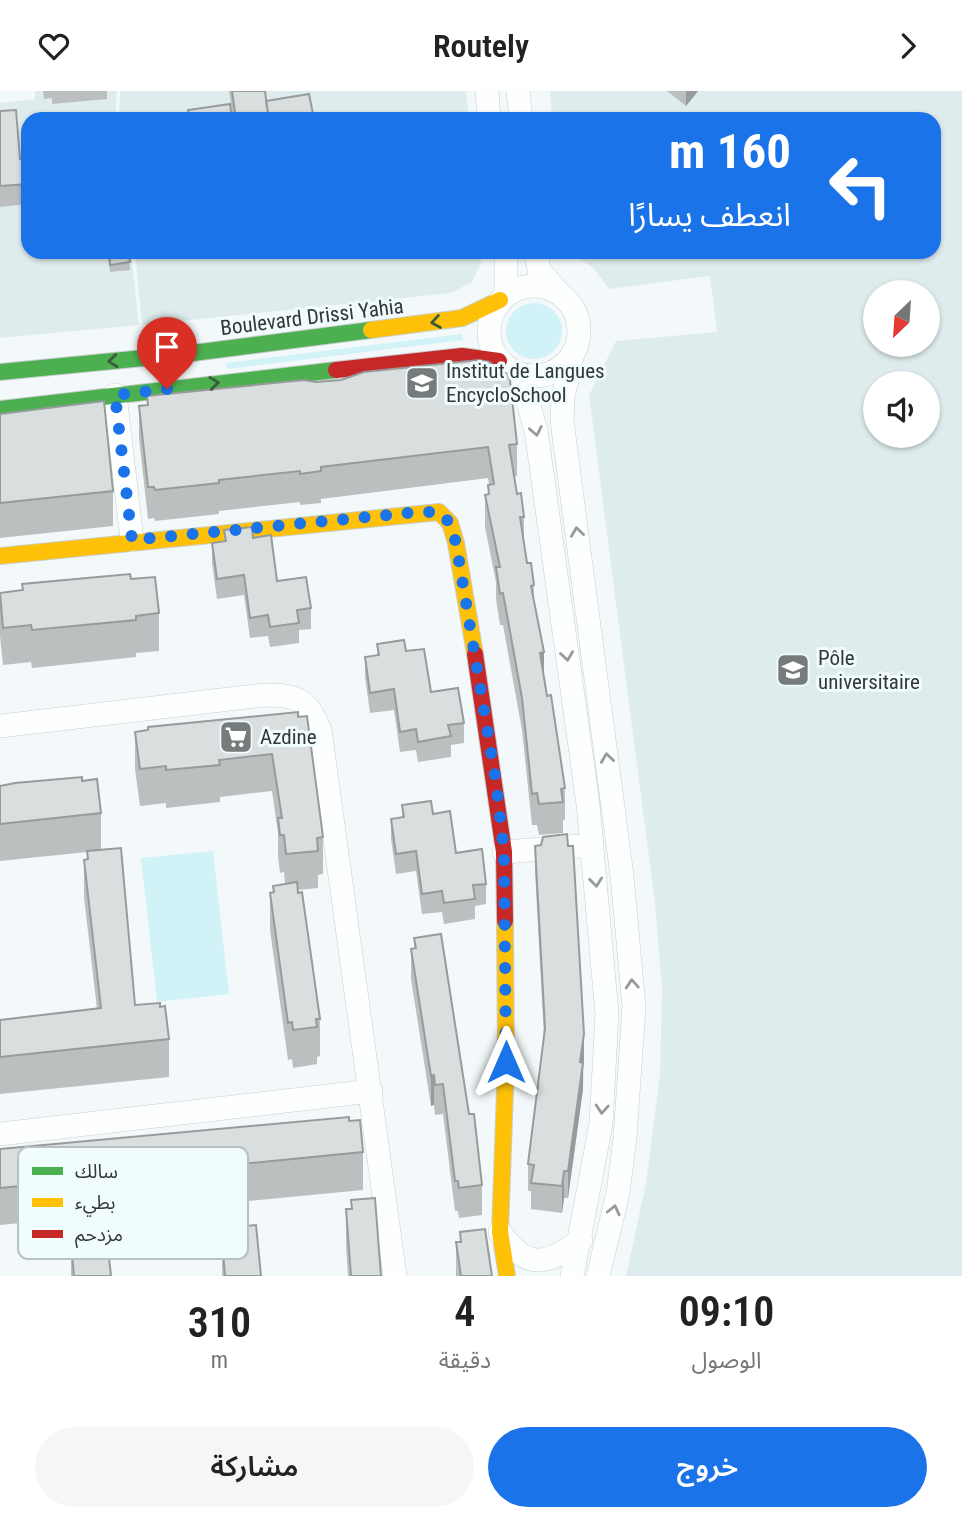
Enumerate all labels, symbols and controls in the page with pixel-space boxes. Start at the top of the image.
icon: heart [35,27,73,65]
text: Routely [433,27,529,65]
icon: forward [889,27,927,65]
text: 160 m [669,123,791,180]
icon: left [815,140,906,231]
text: انعطف يسارًا [628,196,791,234]
north arrow [863,280,940,357]
map controls [863,280,940,448]
street label: Boulevard Drissi Yahia [219,294,405,340]
one-way arrow [430,314,442,329]
pin [137,317,197,389]
icon: arrive [148,328,186,366]
one-way arrow [107,353,118,368]
place label: Institut de Langues EncycloSchool [446,359,605,407]
school or university icon: Institut de Langues EncycloSchool [403,364,441,402]
button: sound [863,371,940,448]
one-way arrow [208,375,219,390]
one-way arrow [528,425,543,437]
one-way arrow [569,526,584,538]
place label: Pôle universitaire [818,646,920,694]
one-way arrow [560,651,575,662]
school or university icon: Pôle universitaire [774,651,812,689]
supermarket icon: Azdine [217,718,255,756]
place label: Azdine [260,725,317,749]
one-way arrow [599,752,614,763]
one-way arrow [588,877,603,888]
one-way arrow [625,978,640,989]
position arrow [469,1025,543,1099]
one-way arrow [595,1104,610,1115]
legend [18,1147,248,1259]
text: سالك [75,1160,118,1183]
text: بطيء [75,1191,115,1217]
one-way arrow [606,1204,620,1216]
text: مزدحم [75,1223,123,1249]
text: 4 [454,1287,475,1336]
text: 09:10 [679,1287,774,1336]
text: 310 [188,1298,251,1347]
text: m [211,1347,228,1374]
text: دقيقة [439,1347,491,1374]
text: الوصول [692,1347,762,1374]
button: مشاركة [35,1427,474,1507]
button: خروج [488,1427,927,1507]

